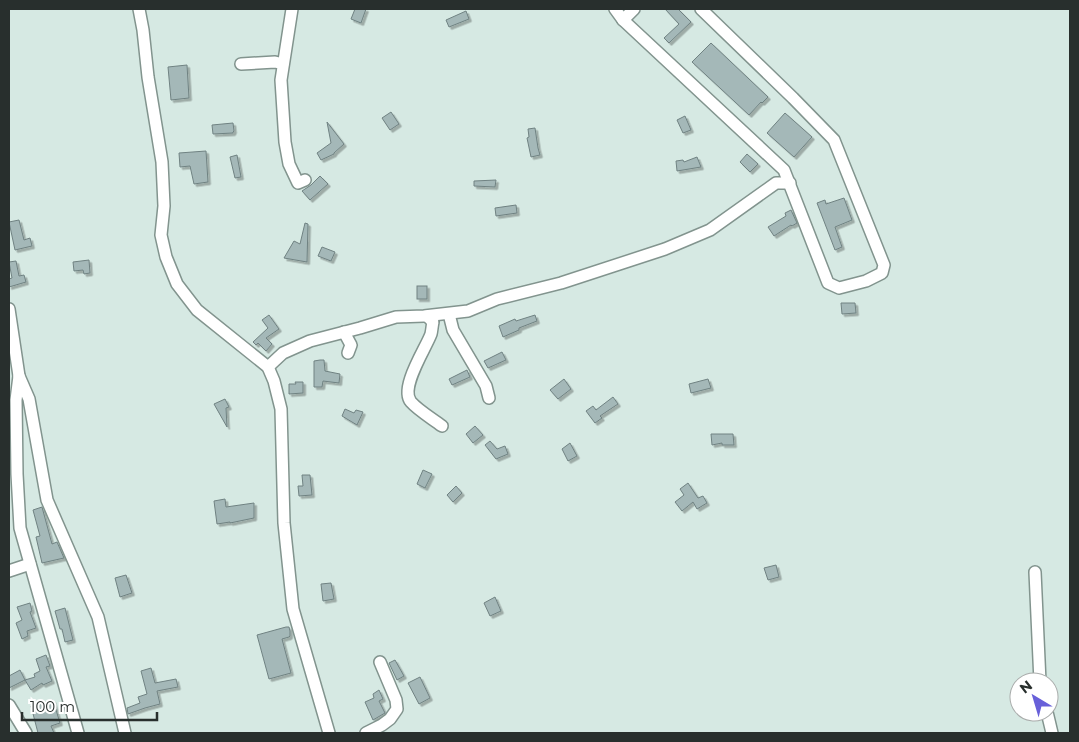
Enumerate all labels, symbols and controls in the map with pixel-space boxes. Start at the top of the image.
north arrow [1009,672,1059,722]
text: N [1016,676,1036,697]
scale bar [22,690,158,722]
text: 100 m [30,697,75,716]

